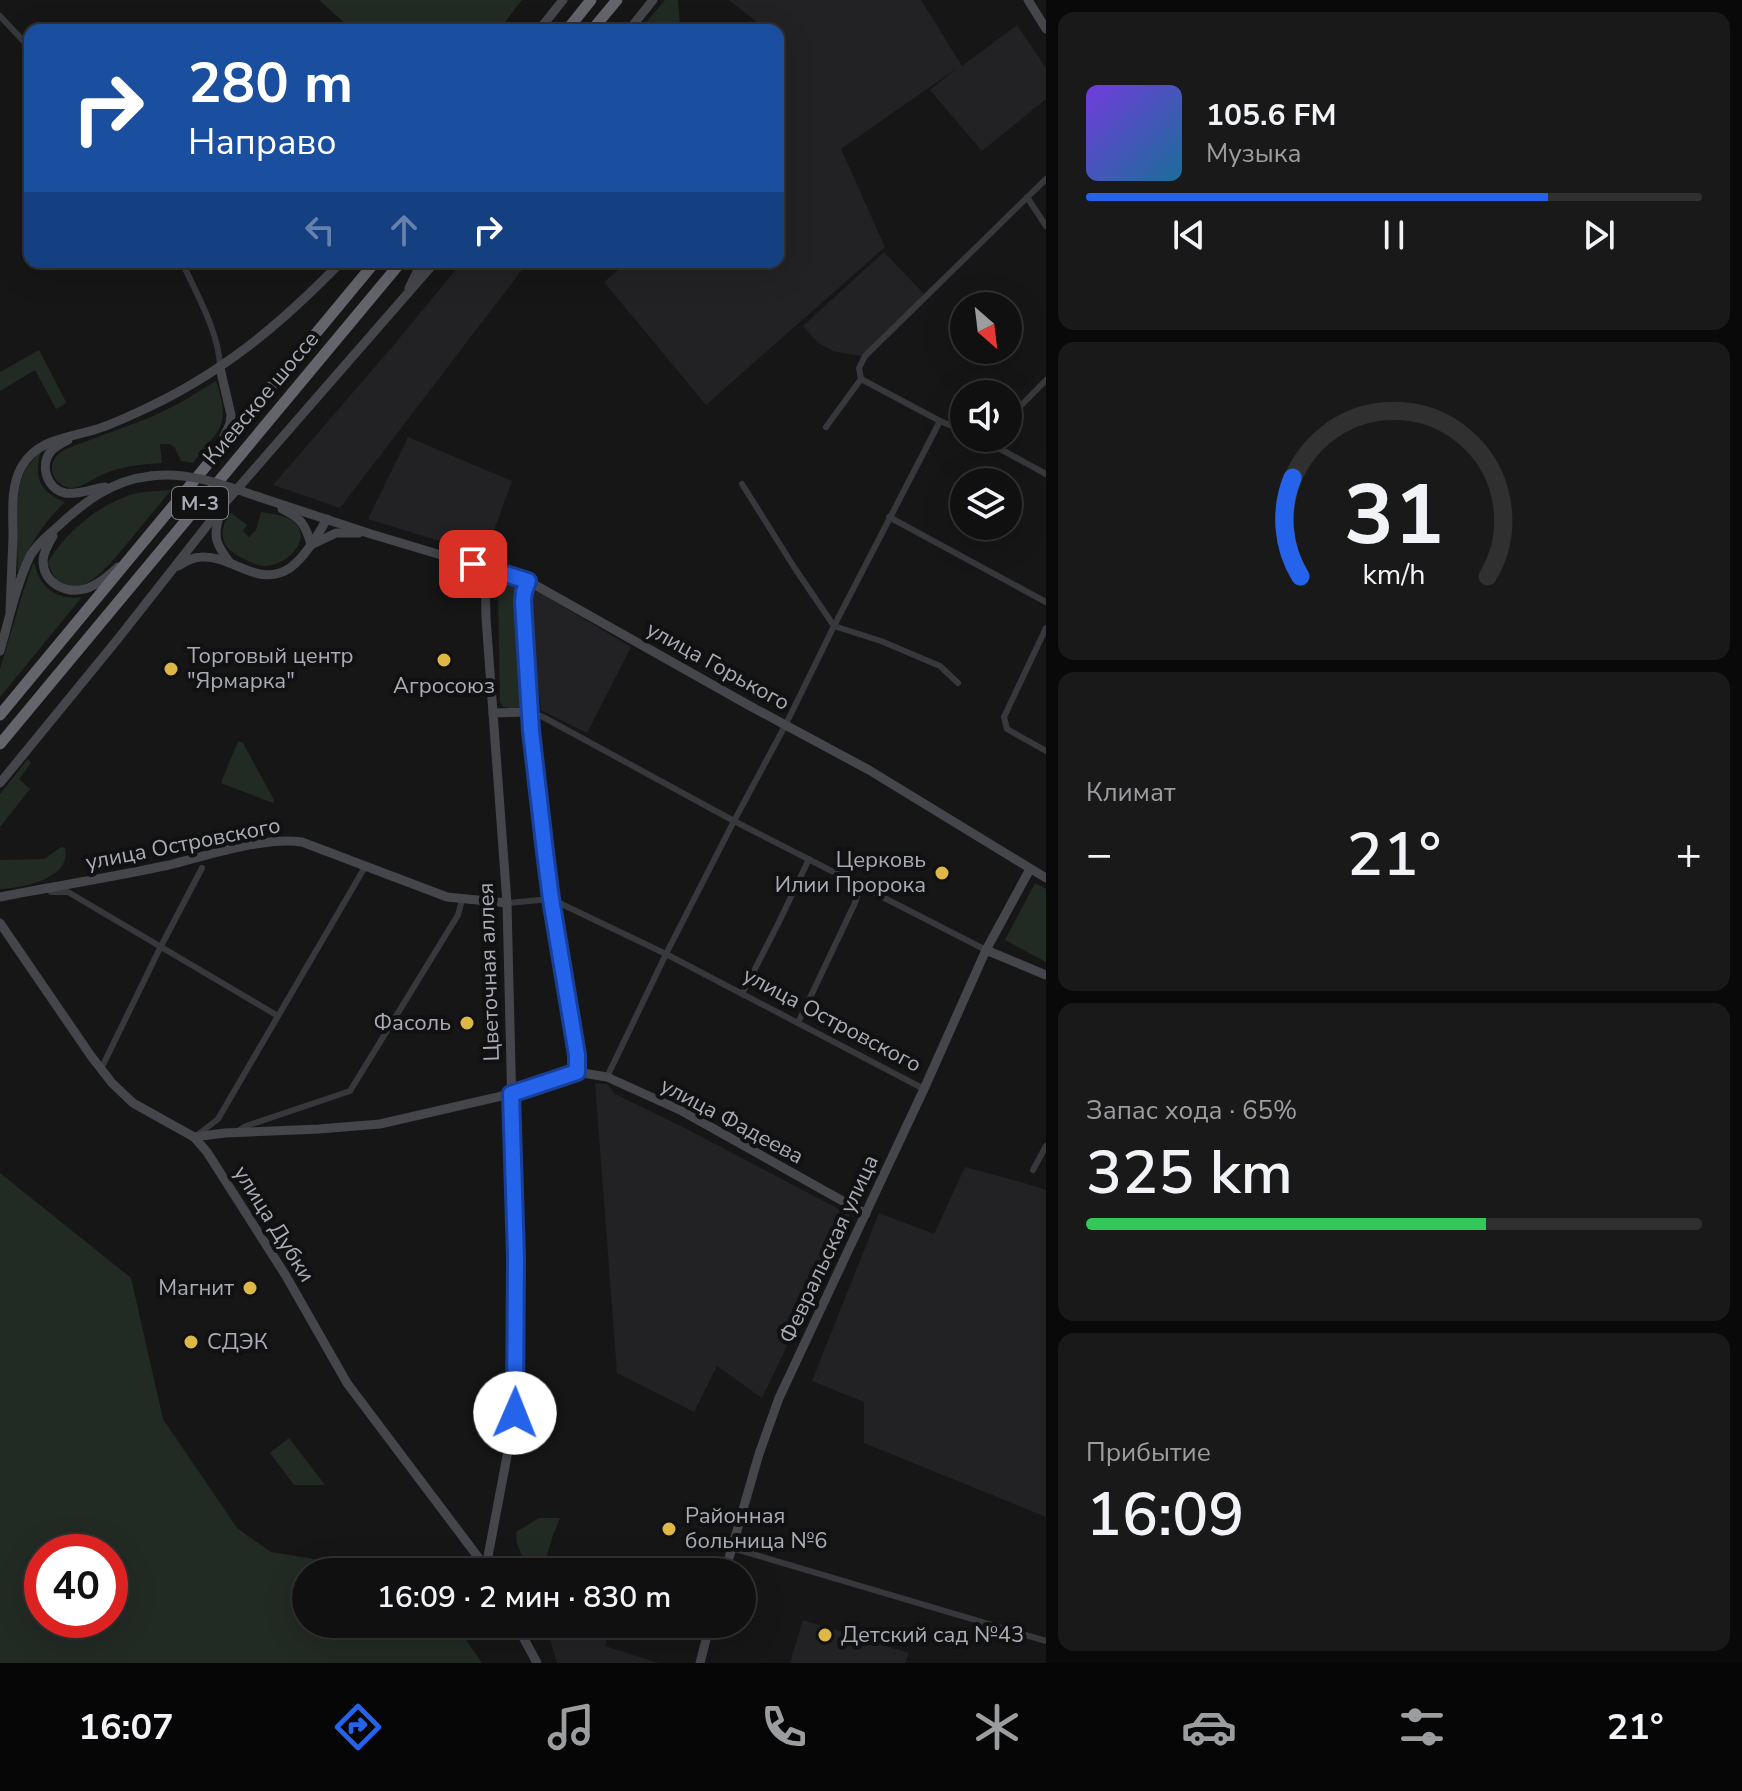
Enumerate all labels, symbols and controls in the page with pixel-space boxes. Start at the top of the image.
text: 280 m [188,45,353,122]
icon: right [56,56,160,160]
text: 105.6 FM [1206,95,1336,136]
text: Направо [188,118,337,167]
text: Музыка [1206,136,1301,171]
icon: left [298,208,342,252]
icon: ahead [382,208,426,252]
icon: right [466,208,510,252]
icon: previous [1167,213,1211,257]
icon: pause [1372,213,1416,257]
icon: next [1577,213,1621,257]
north arrow [950,292,1022,364]
map controls [950,292,1022,540]
street label: Киевское шоссе [196,325,326,471]
button: sound [950,380,1022,452]
text: 31 [1344,459,1444,572]
button: layers [950,468,1022,540]
road number: М-3 [172,487,228,519]
pin [439,530,507,598]
icon: arrive [451,542,495,586]
text: km/h [1363,555,1425,594]
street label: улица Горького [641,614,795,718]
place label: Торговый центр "Ярмарка" [187,641,354,696]
marker: Агросоюз [435,651,453,669]
marker: Торговый центр "Ярмарка" [162,660,180,678]
place label: Агросоюз [393,671,495,701]
text: Климат [1086,775,1175,810]
street label: улица Островского [83,810,283,878]
text: 21° [1347,814,1441,896]
text: − [1086,825,1112,885]
text: + [1676,825,1702,885]
place label: Церковь Илии Пророка [775,845,926,900]
marker: Церковь Илии Пророка [933,864,951,882]
street label: Цветочная аллея [471,882,507,1062]
street label: улица Островского [738,960,926,1080]
place label: Фасоль [373,1008,451,1038]
marker: Фасоль [458,1014,476,1032]
street label: улица Фадеева [655,1071,809,1171]
text: Запас хода · 65% [1086,1093,1297,1128]
text: 325 km [1086,1132,1293,1214]
street label: Февральская улица [772,1150,886,1348]
street label: улица Дубки [226,1160,322,1288]
place label: Магнит [158,1273,234,1303]
marker: Магнит [241,1279,259,1297]
place label: СДЭК [207,1327,268,1357]
marker: СДЭК [182,1333,200,1351]
position arrow [473,1371,557,1455]
text: Прибытие [1086,1435,1211,1470]
text: 16:09 [1086,1474,1244,1556]
place label: Районная больница №6 [685,1501,828,1556]
marker: Районная больница №6 [660,1520,678,1538]
speed limit sign: 40 [24,1534,128,1638]
text: 16:09 · 2 мин · 830 m [377,1577,671,1618]
place label: Детский сад №43 [841,1620,1024,1650]
marker: Детский сад №43 [816,1626,834,1644]
icon: directions [330,1699,386,1755]
icon: music [543,1699,599,1755]
icon: phone [756,1699,812,1755]
icon: climate [969,1699,1025,1755]
icon: car [1181,1699,1237,1755]
icon: filters [1394,1699,1450,1755]
text: 16:07 [78,1703,174,1752]
text: 21° [1607,1703,1664,1752]

